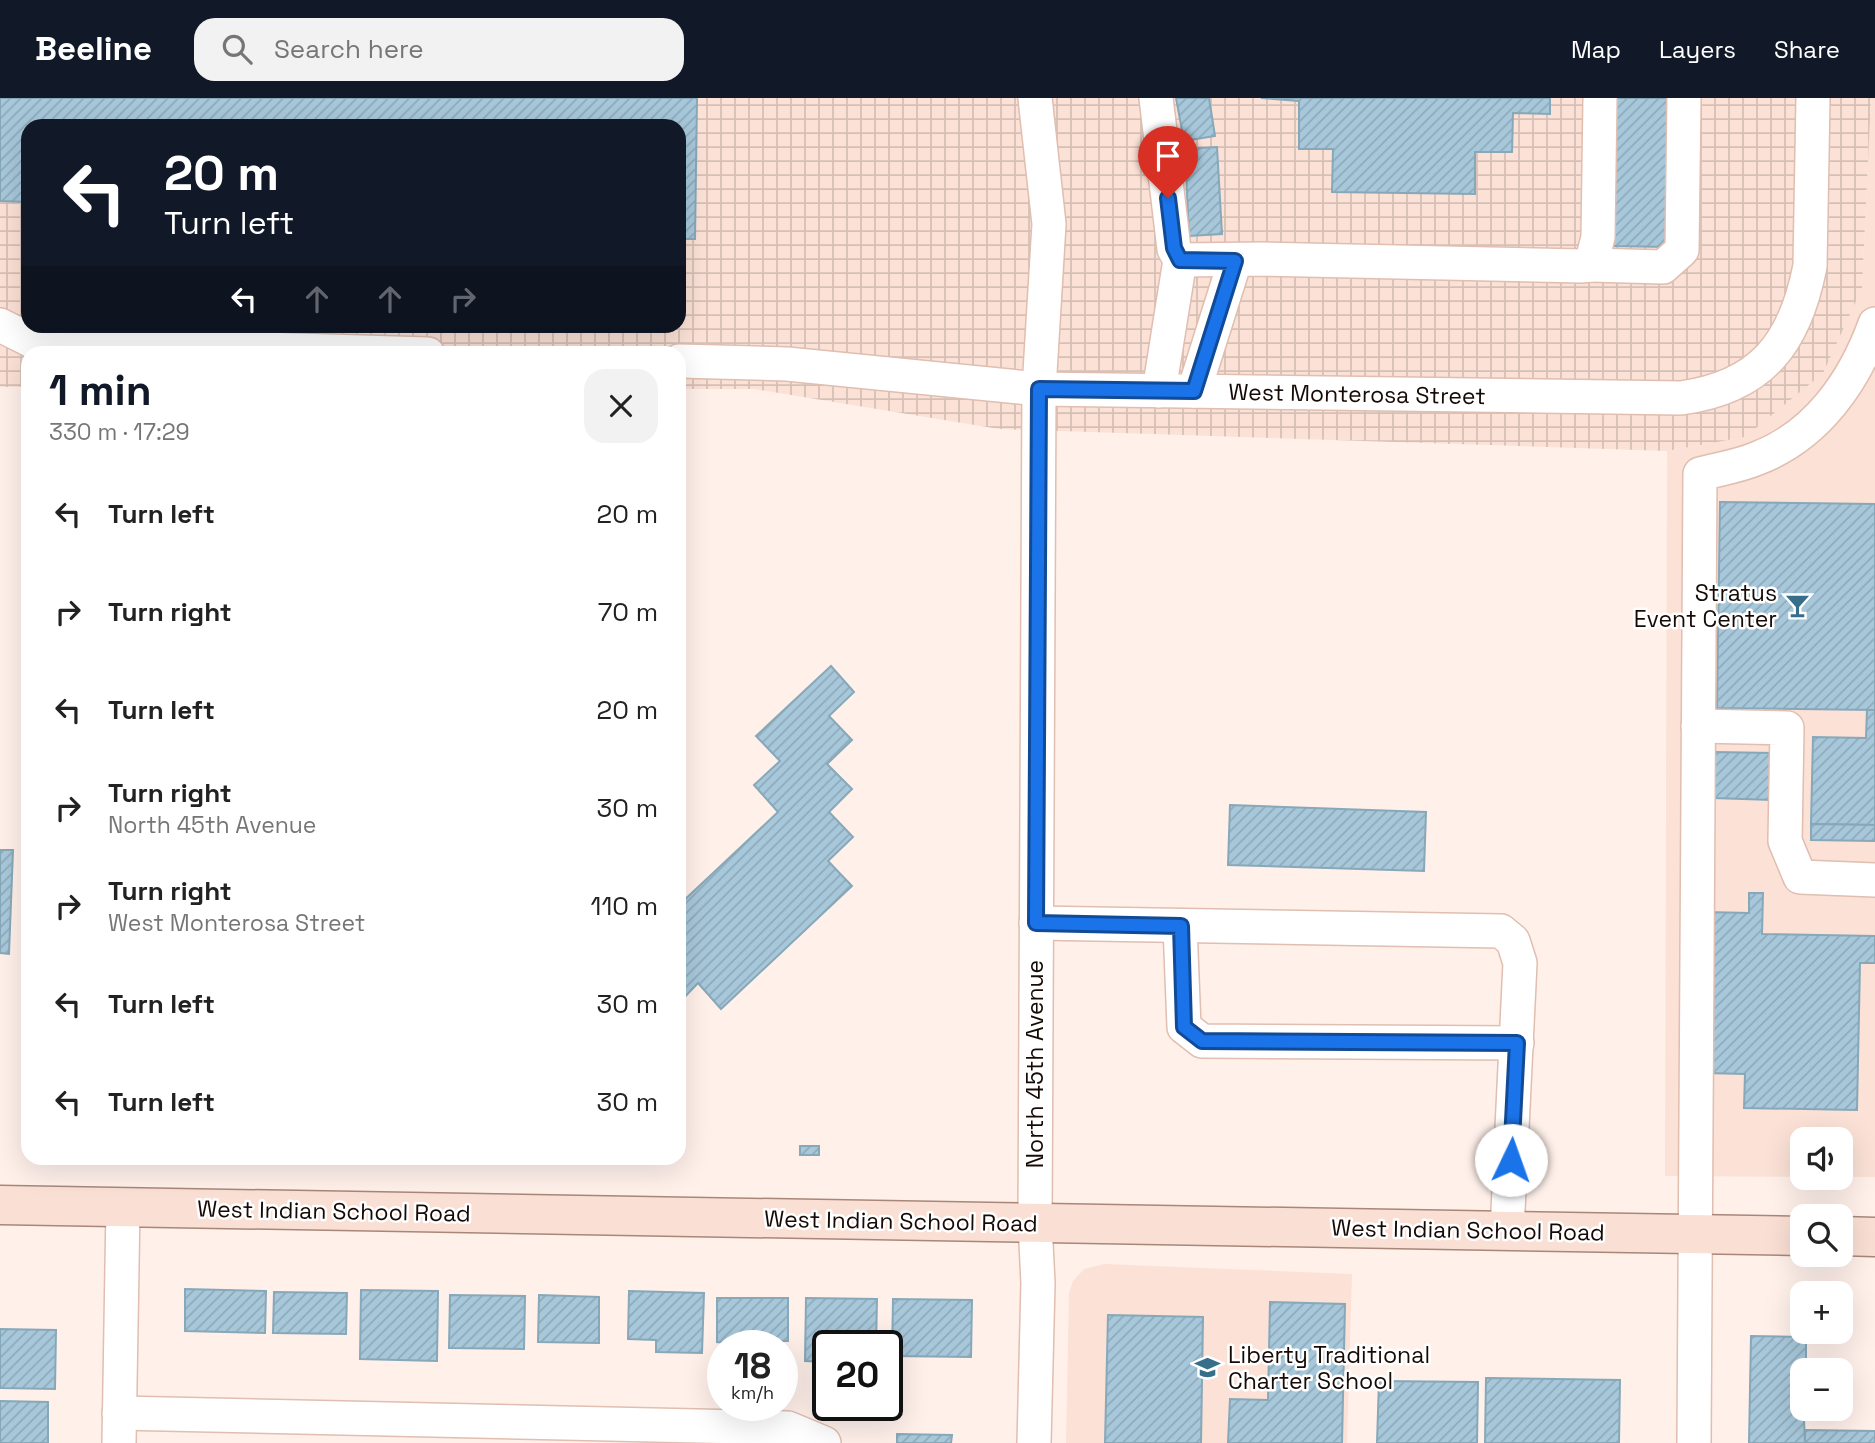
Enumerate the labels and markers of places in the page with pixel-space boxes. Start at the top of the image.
pin [1138,126,1198,198]
place label: Stratus Event Center [1634,578,1777,634]
bar icon: Stratus Event Center [1783,592,1811,620]
place label: Liberty Traditional Charter School [1228,1340,1430,1396]
school or university icon: Liberty Traditional Charter School [1194,1354,1222,1382]

